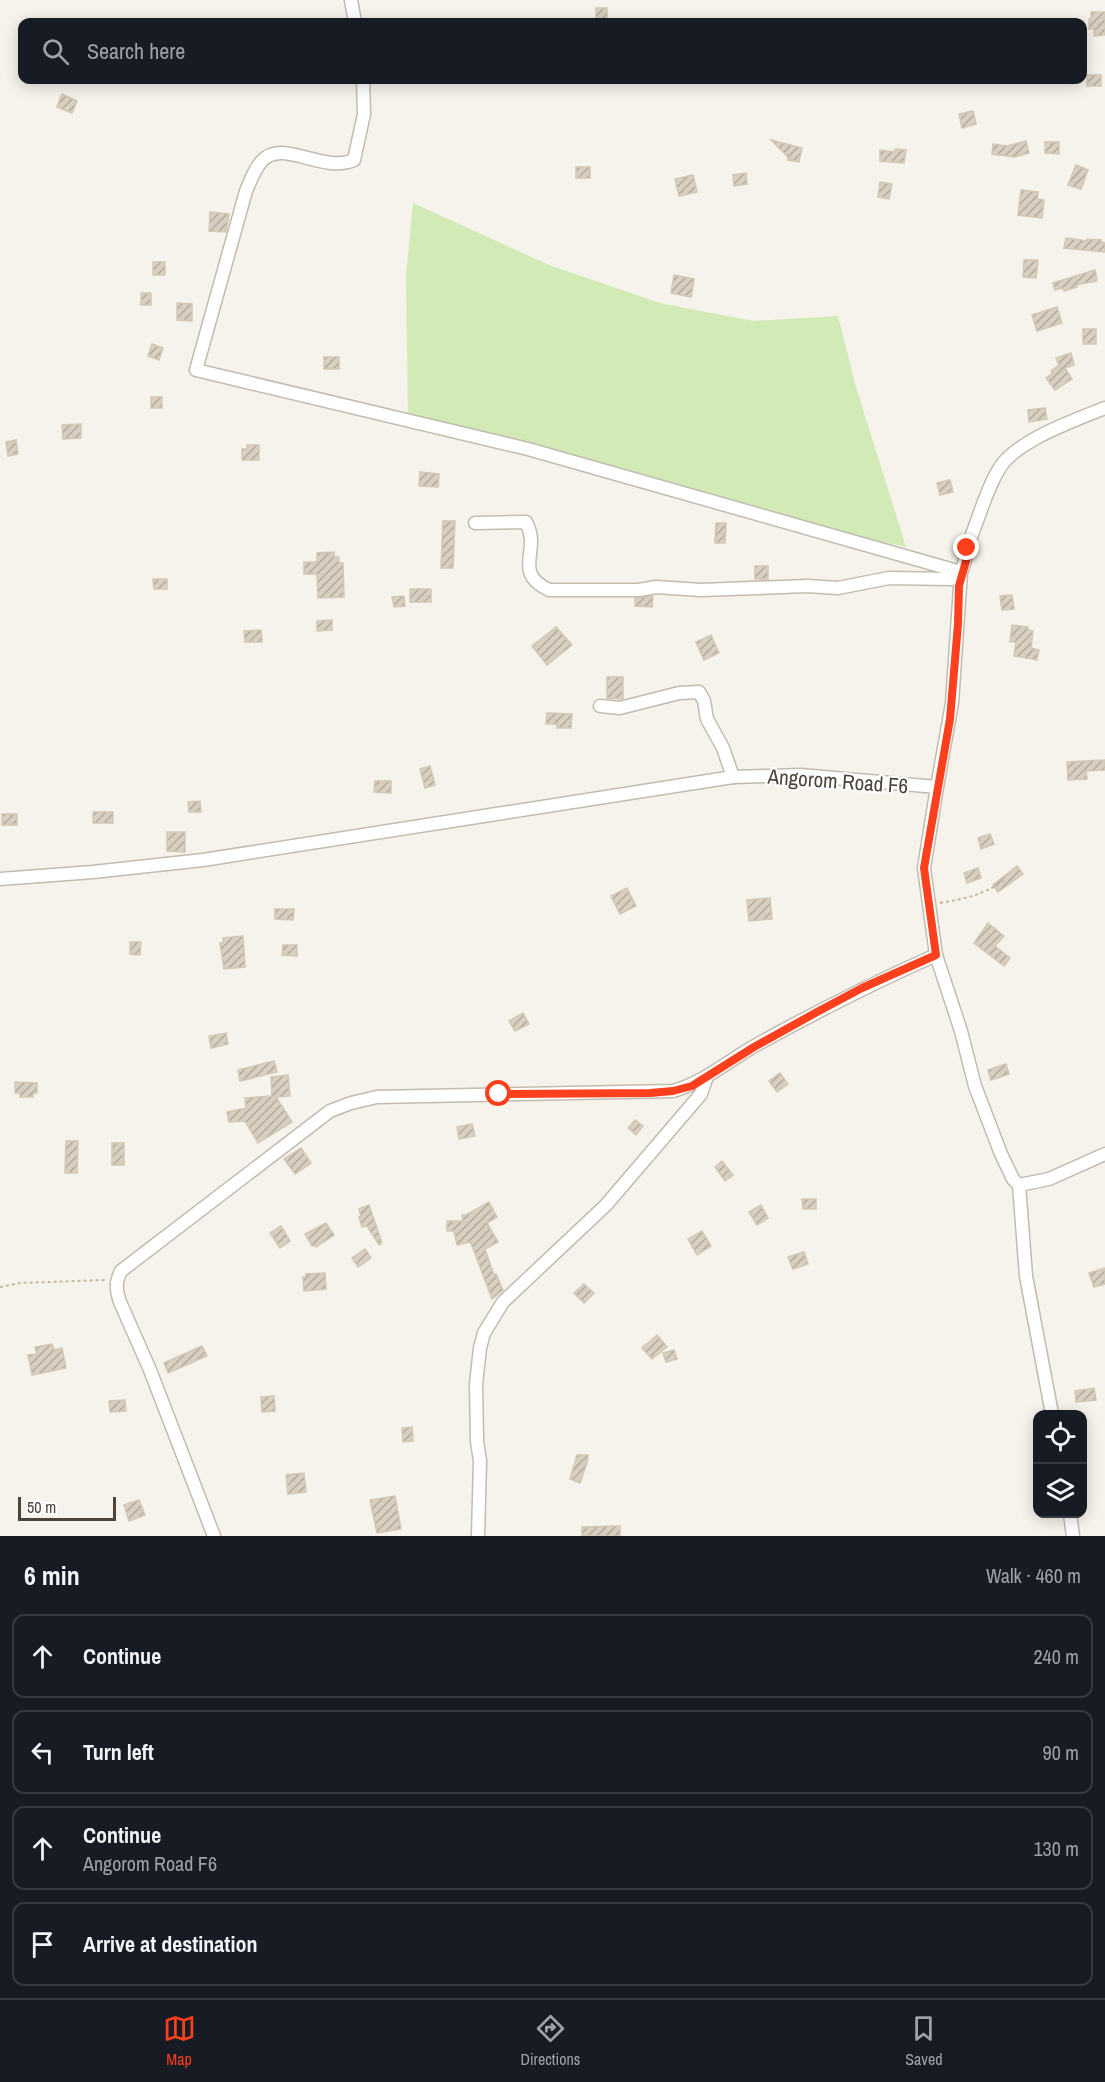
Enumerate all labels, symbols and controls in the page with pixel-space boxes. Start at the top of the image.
search box [18,18,1087,84]
icon: search [39,35,72,68]
text: Search here [87,36,185,66]
route end [953,534,979,560]
street label: Angorom Road F6 [766,762,909,800]
route start [485,1080,511,1106]
map controls [1033,1410,1087,1518]
button: locate [1033,1410,1087,1464]
button: layers [1033,1464,1087,1518]
scale bar [18,1494,116,1522]
text: 50 m [27,1496,56,1518]
text: 6 min [24,1558,80,1593]
text: Walk · 460 m [986,1562,1081,1589]
icon: ahead [26,1640,59,1673]
text: Continue [83,1641,161,1671]
text: 240 m [1033,1643,1079,1670]
icon: left [26,1736,59,1769]
text: Turn left [83,1737,154,1767]
text: 90 m [1043,1739,1079,1766]
text: Continue [83,1820,161,1850]
icon: ahead [26,1832,59,1865]
text: 130 m [1033,1835,1079,1862]
text: Angorom Road F6 [83,1850,217,1877]
icon: arrive [26,1928,59,1961]
text: Arrive at destination [83,1929,257,1959]
tab: Map [163,2012,196,2070]
tab: Directions [521,2012,580,2070]
tab: Saved [905,2012,943,2070]

